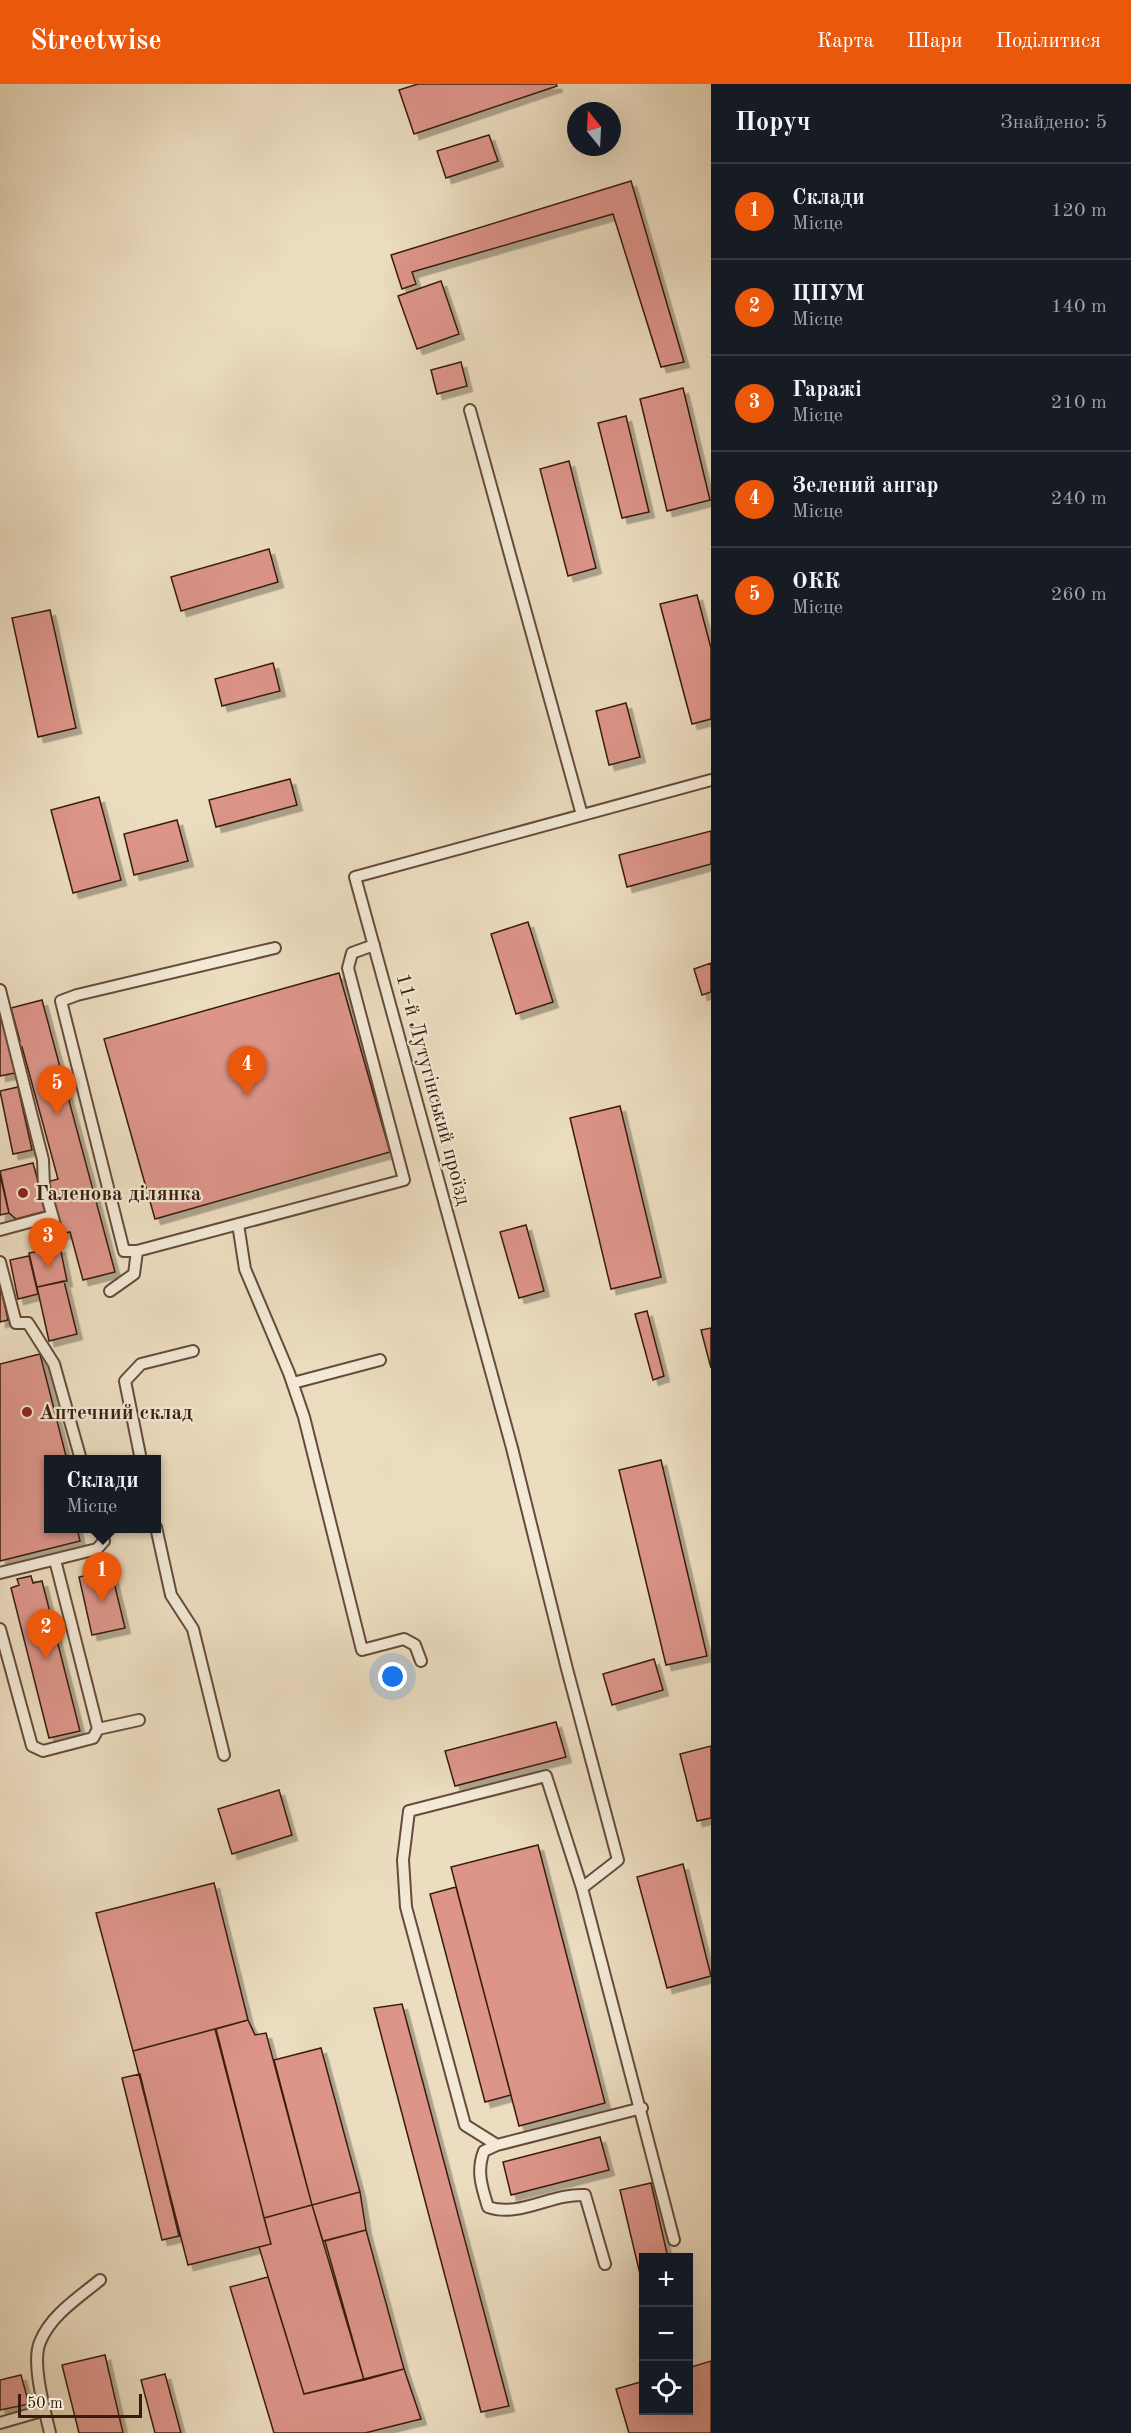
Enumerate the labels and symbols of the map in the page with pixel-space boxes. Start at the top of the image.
north arrow [567,102,621,156]
street label: 11-й Лутугінський проїзд [391,971,474,1208]
pin: 4 [228,1046,266,1096]
pin: 5 [38,1066,76,1115]
place label: Галенова ділянка [35,1184,202,1205]
marker: Галенова ділянка [16,1186,30,1200]
pin: 3 [28,1218,68,1268]
place label: Аптечний склад [39,1403,193,1424]
marker: Аптечний склад [20,1405,34,1419]
pin: 1 [82,1552,122,1602]
pin: 2 [26,1610,66,1659]
your location [378,1662,407,1691]
scale bar [18,2391,142,2418]

